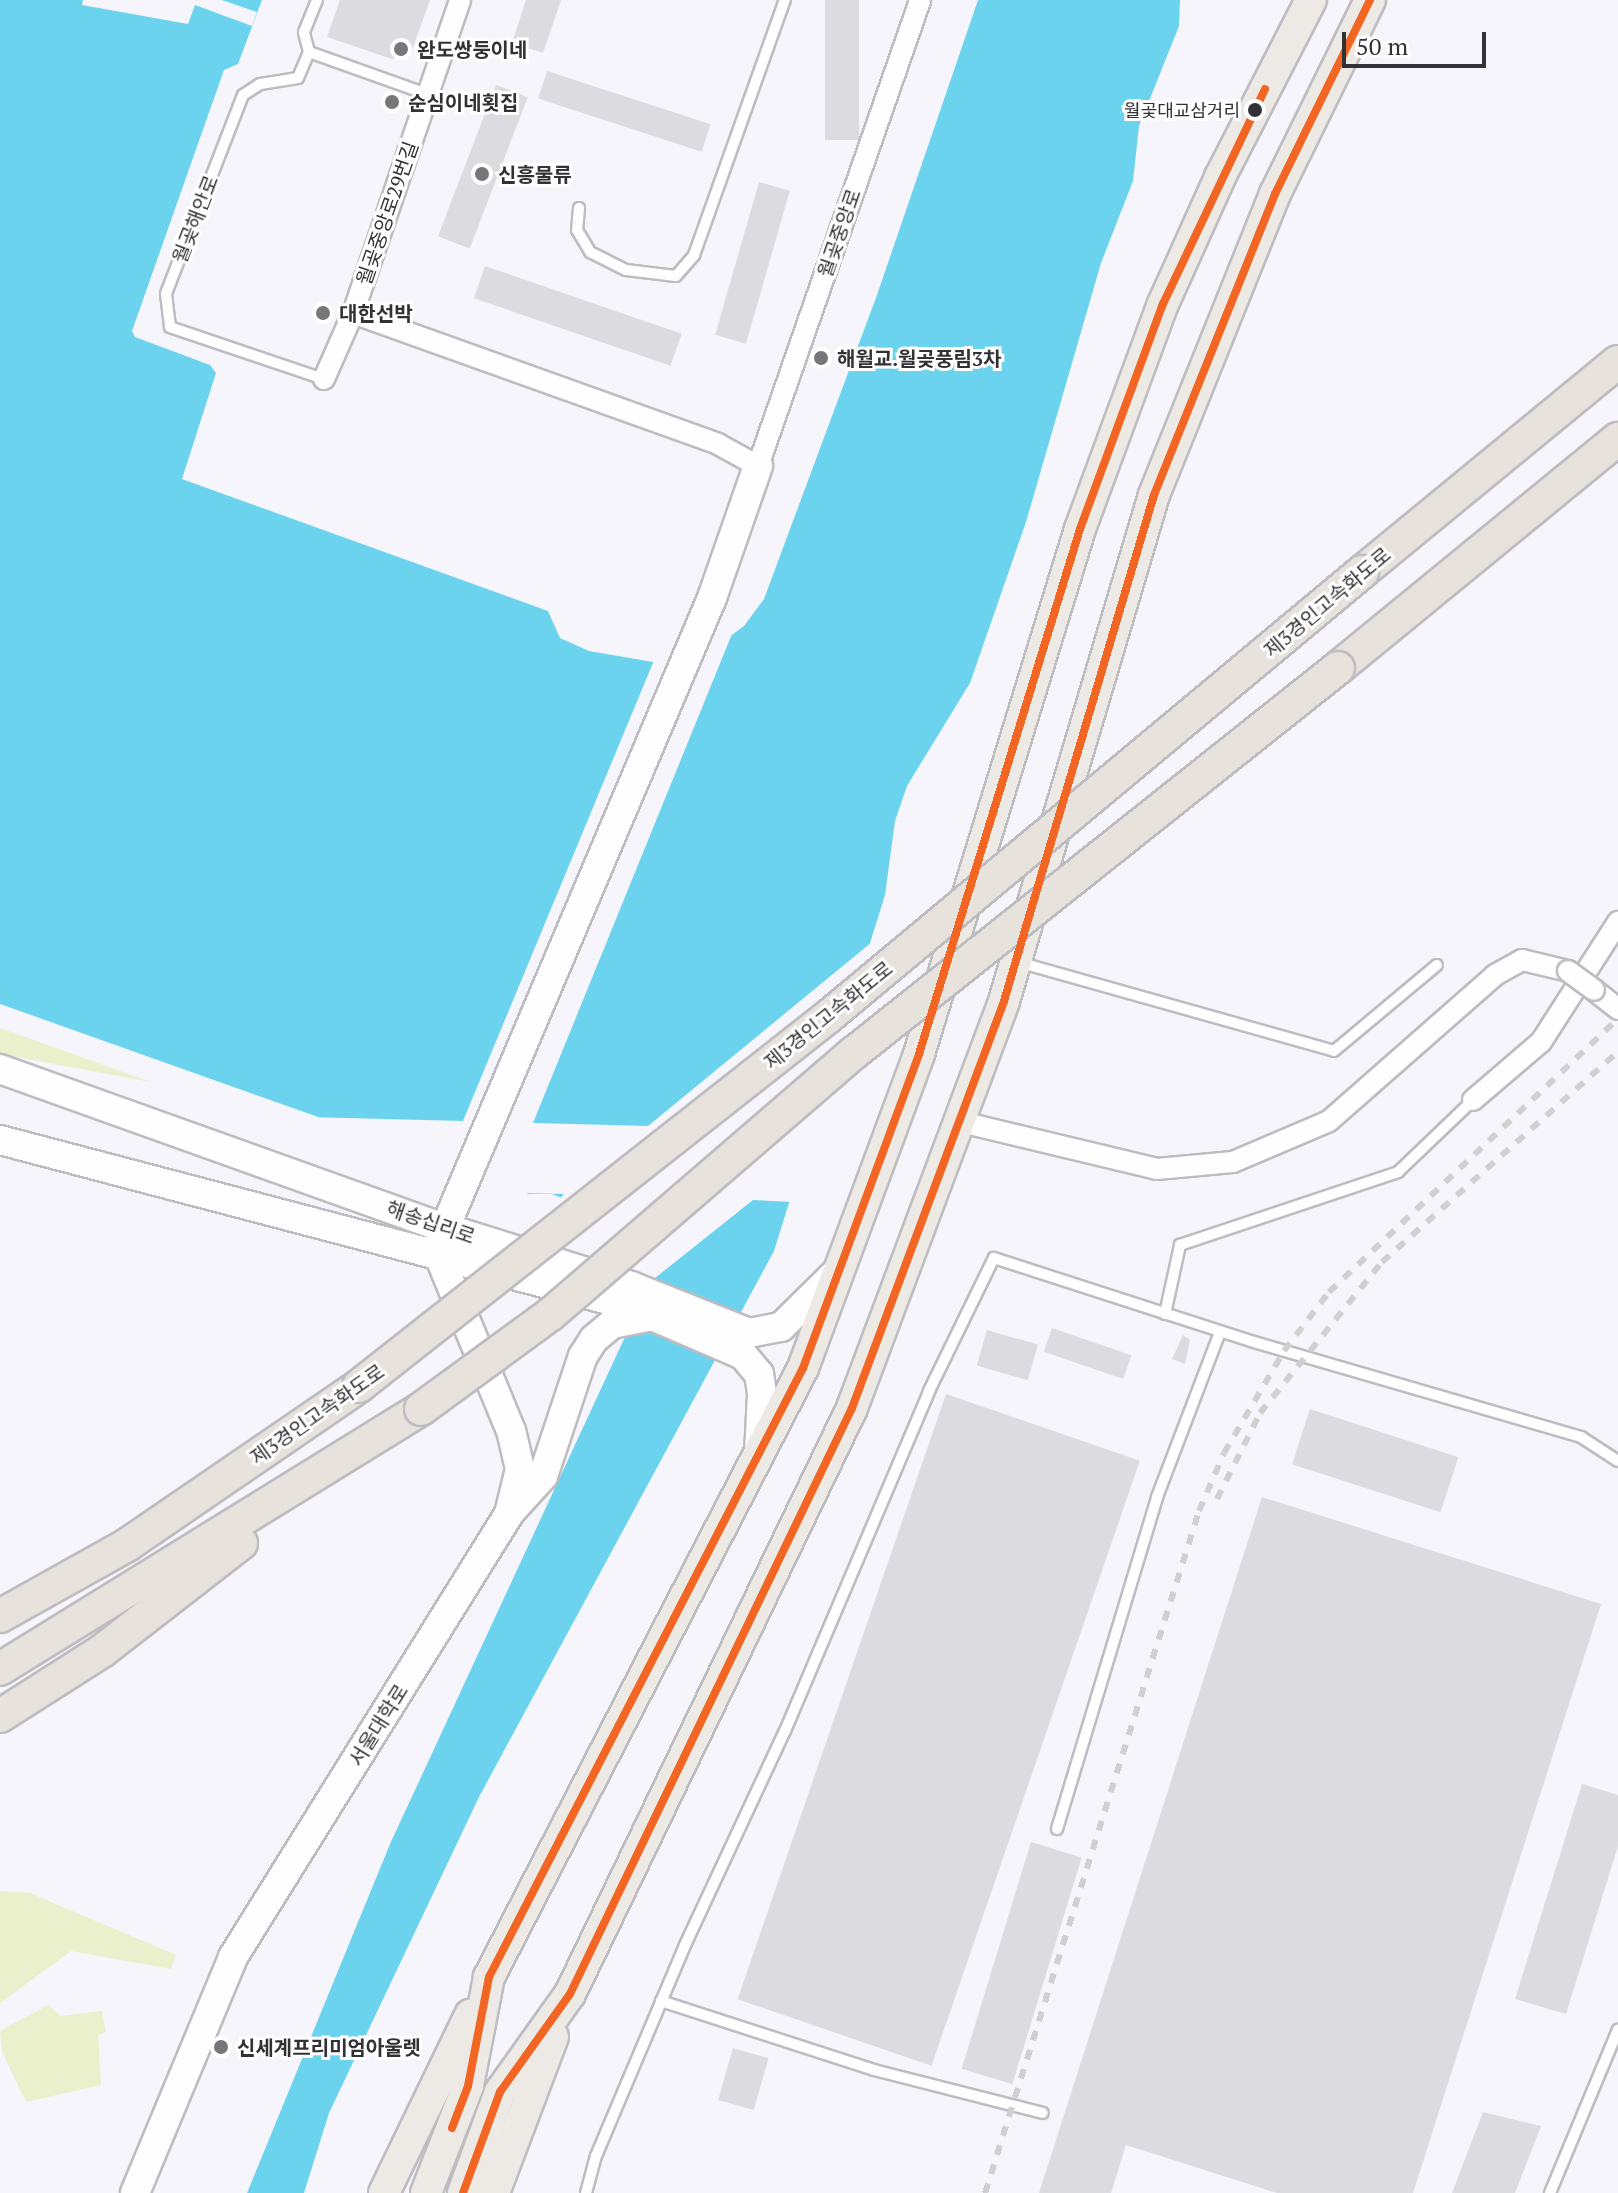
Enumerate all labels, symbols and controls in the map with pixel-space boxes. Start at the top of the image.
scale bar [1346,16,1490,66]
text: 50 m [1356,30,1408,62]
place label: 완도쌍둥이네 [417,37,527,61]
marker: 완도쌍둥이네 [392,40,410,58]
place label: 순심이네횟집 [408,90,518,114]
marker: 순심이네횟집 [383,93,401,111]
place label: 월곷대교삼거리 [1124,99,1240,121]
marker: 월곷대교삼거리 [1247,102,1263,118]
street label: 월곶중앙로29번길 [351,138,423,288]
place label: 신흥물류 [498,162,572,186]
marker: 신흥물류 [473,165,491,183]
street label: 월곶해안로 [167,172,223,266]
street label: 월곶중앙로 [813,186,865,280]
place label: 대한선박 [339,301,413,325]
marker: 대한선박 [314,304,332,322]
place label: 해월교.월곶풍림3차 [837,346,1001,370]
marker: 해월교.월곶풍림3차 [812,349,830,367]
street label: 제3경인고속화도로 [1259,542,1395,662]
street label: 제3경인고속화도로 [759,956,897,1074]
street label: 해송십리로 [384,1196,478,1248]
street label: 제3경인고속화도로 [245,1359,389,1469]
street label: 서울대학로 [343,1680,413,1770]
place label: 신세계프리미엄아울렛 [237,2035,421,2059]
marker: 신세계프리미엄아울렛 [212,2038,230,2056]

